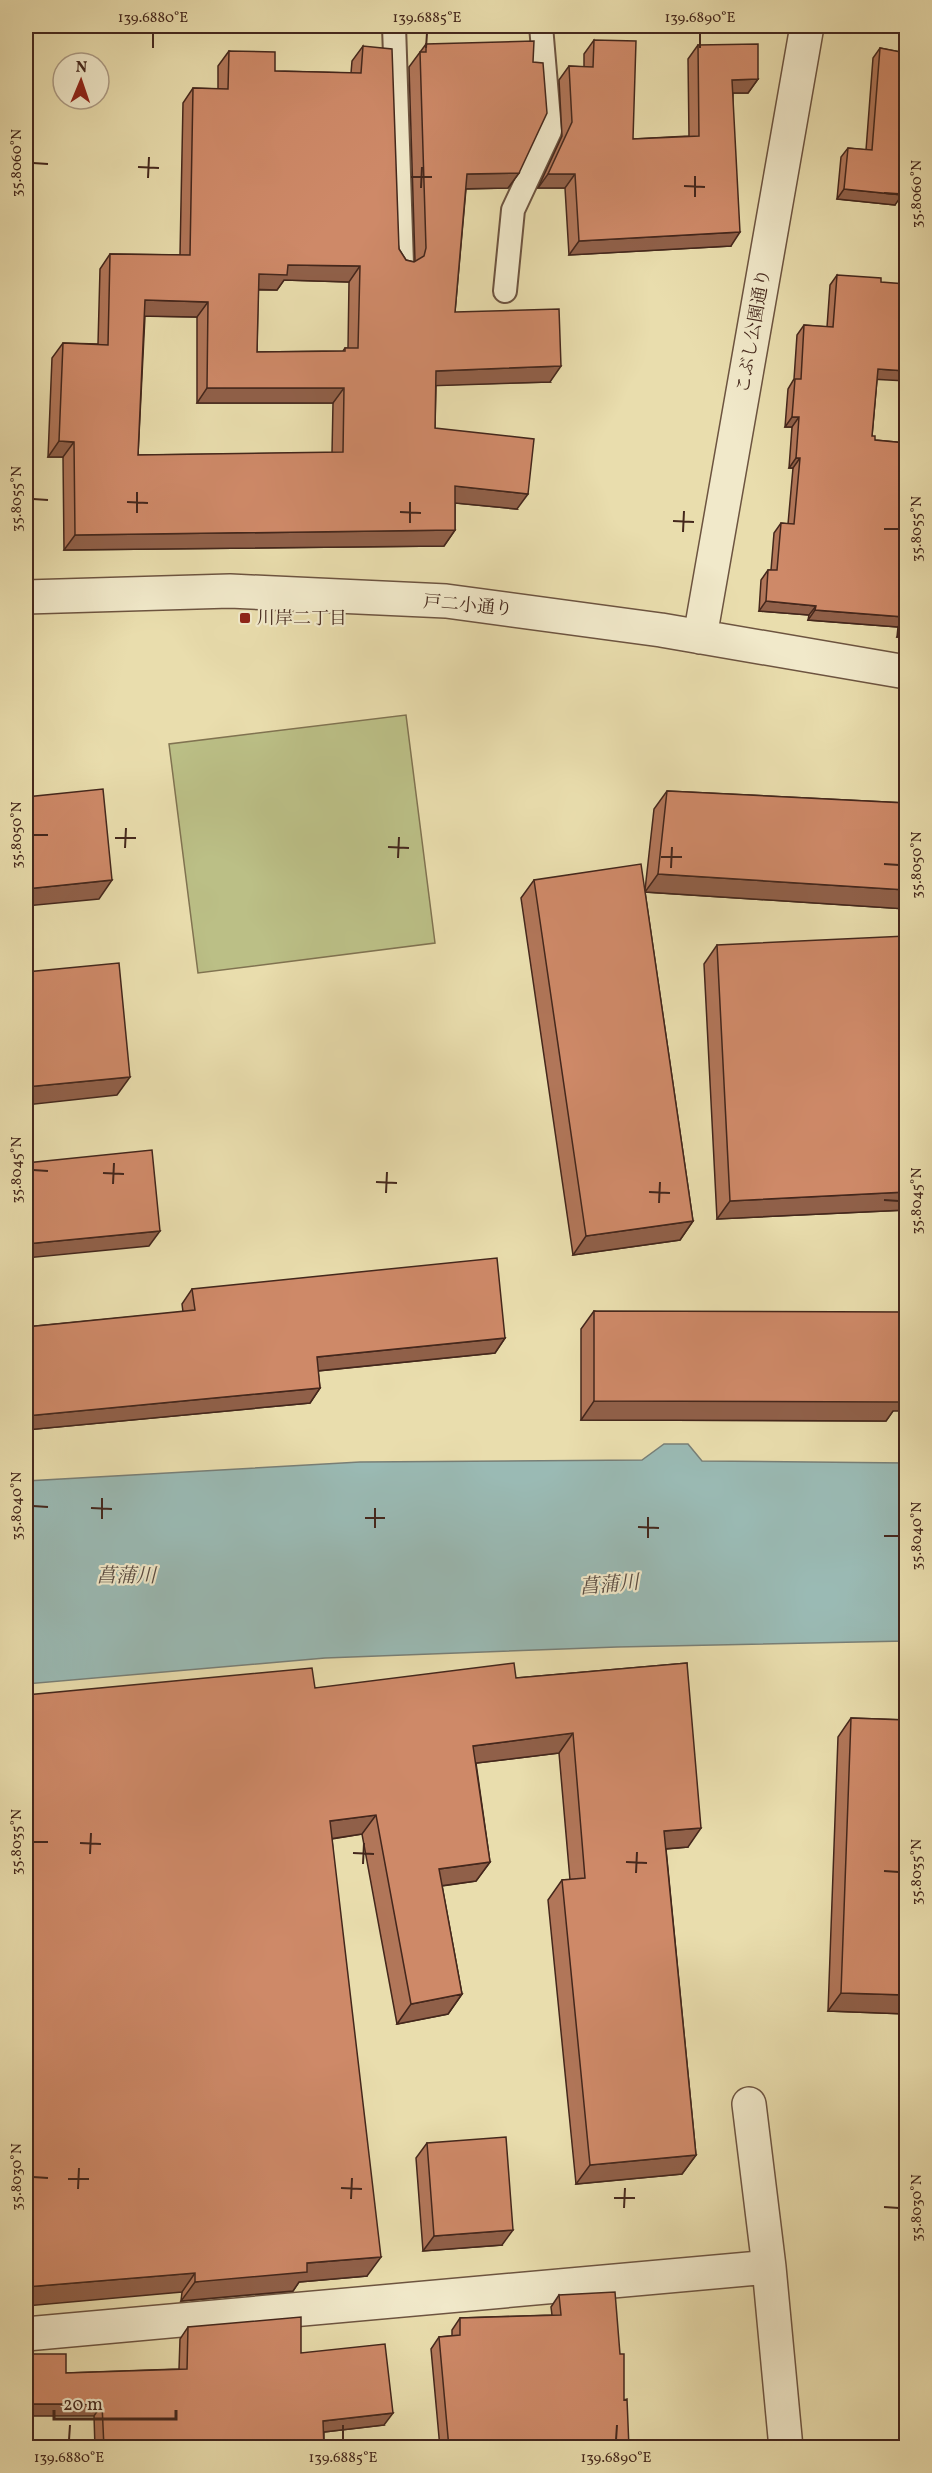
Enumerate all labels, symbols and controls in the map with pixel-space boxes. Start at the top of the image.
text: 139.6880°E [118,8,188,29]
text: 139.6885°E [392,8,462,29]
text: 139.6890°E [664,8,736,29]
north arrow [51,51,111,111]
text: N [75,57,88,79]
text: 35.8060°N [7,129,28,197]
text: 35.8060°N [907,160,928,228]
street label: こぶし公園通り [731,267,778,395]
text: 35.8055°N [7,466,28,532]
text: 35.8055°N [907,496,928,562]
street label: 戸二小通り [422,590,514,623]
place label: 川岸二丁目 [257,607,347,632]
marker: 川岸二丁目 [238,611,252,625]
text: 35.8050°N [7,801,28,869]
text: 35.8050°N [907,831,928,899]
text: 35.8045°N [7,1136,28,1204]
text: 35.8045°N [907,1167,928,1235]
text: 35.8040°N [7,1472,28,1540]
text: 35.8040°N [907,1502,928,1570]
water label: 菖蒲川 [96,1563,158,1591]
water label: 菖蒲川 [578,1569,642,1603]
text: 35.8035°N [7,1809,28,1875]
text: 35.8035°N [907,1839,928,1905]
text: 35.8030°N [7,2143,28,2211]
text: 35.8030°N [907,2174,928,2242]
scale bar [54,2383,176,2421]
text: 20 m [63,2393,103,2418]
text: 139.6880°E [34,2448,104,2469]
text: 139.6885°E [308,2448,378,2469]
text: 139.6890°E [580,2448,652,2469]

